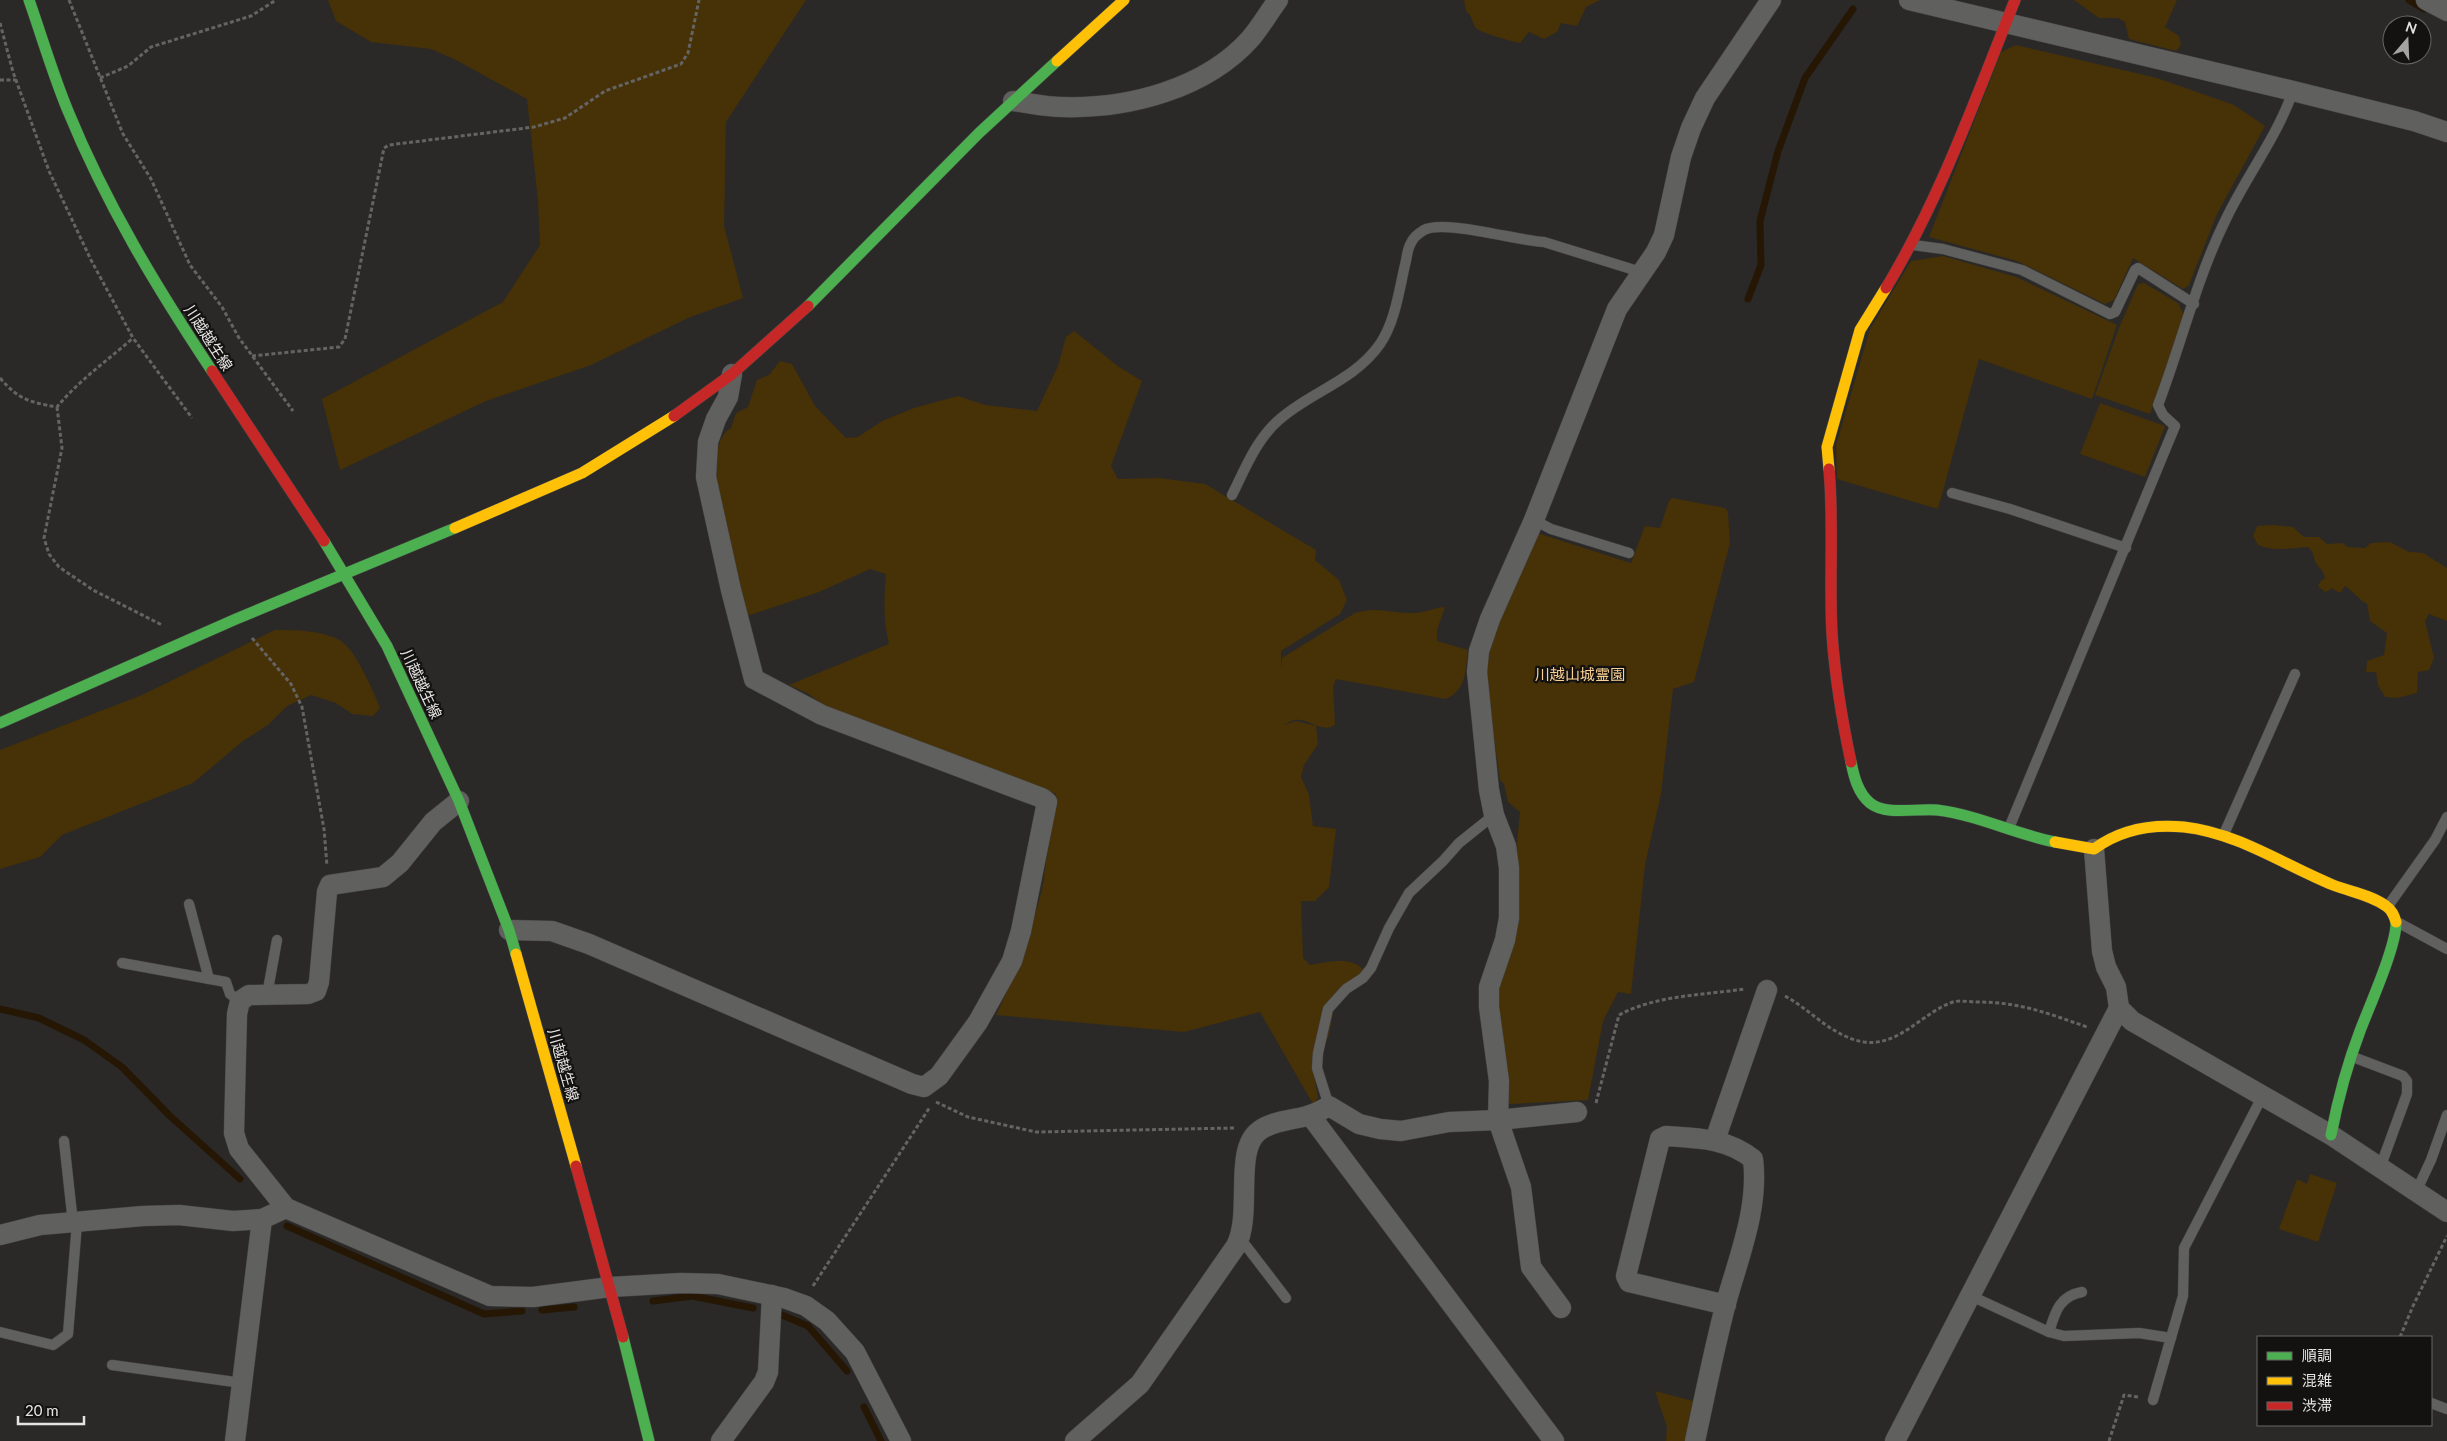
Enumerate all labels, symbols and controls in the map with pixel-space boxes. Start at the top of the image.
north arrow [2382,15,2432,65]
text: N [2404,17,2419,37]
street label: 川越越生線 [181,301,237,374]
street label: 川越越生線 [398,646,446,721]
park label: 川越山城霊園 [1535,665,1625,683]
street label: 川越越生線 [545,1026,583,1103]
legend [2257,1336,2432,1426]
text: 順調 [2302,1346,2332,1364]
text: 混雑 [2302,1371,2332,1389]
scale bar [18,1394,84,1426]
text: 渋滞 [2302,1396,2332,1414]
text: 20 m [25,1401,59,1419]

